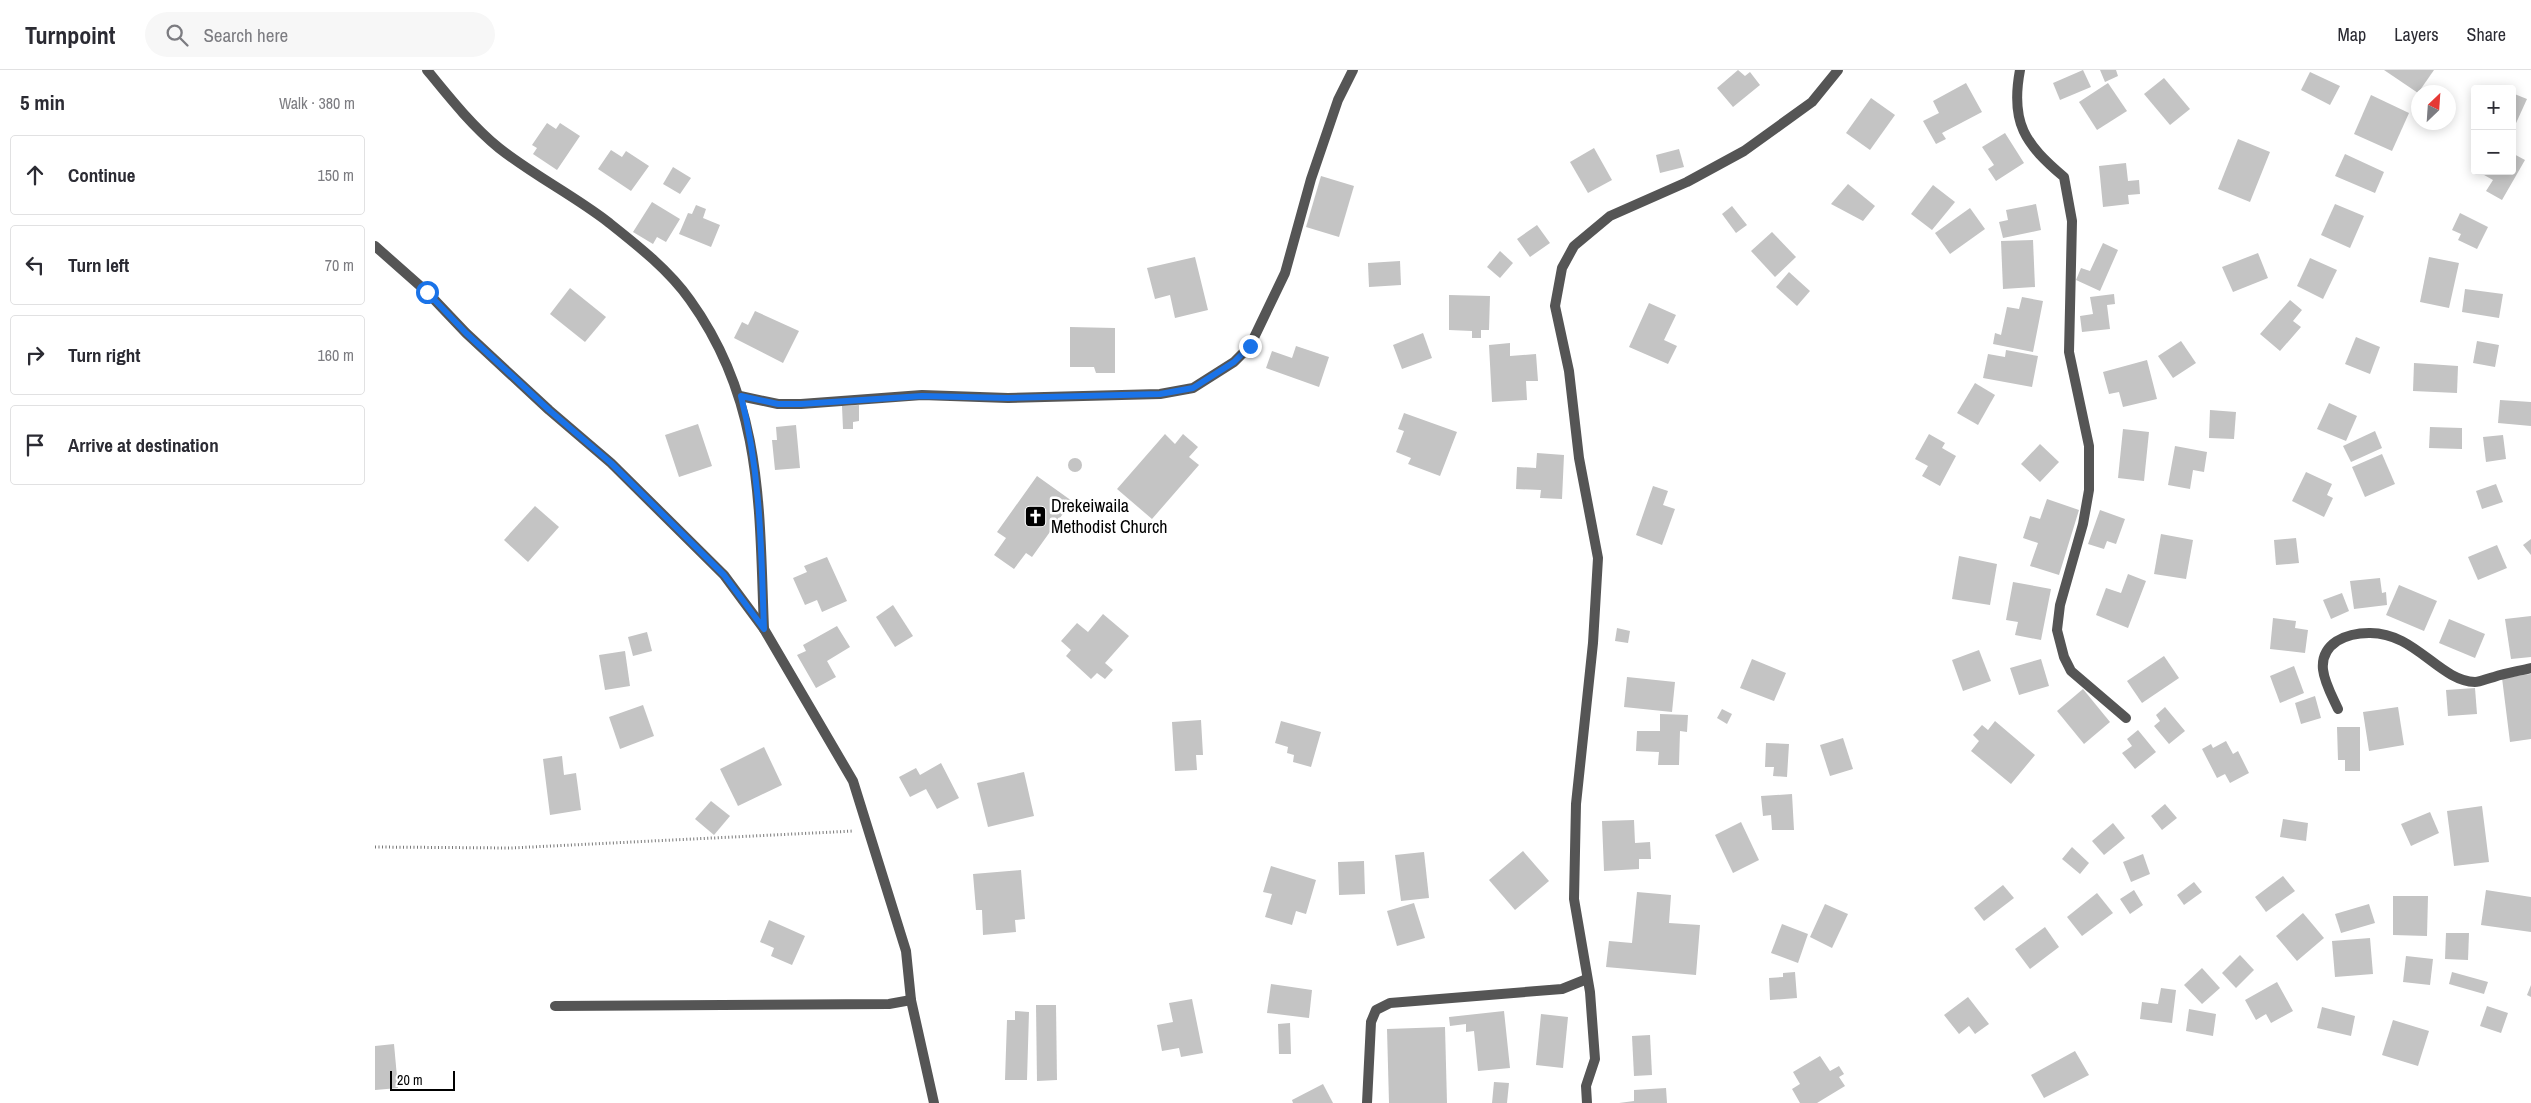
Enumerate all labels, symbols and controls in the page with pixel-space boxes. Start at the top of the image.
search box [145,12,495,57]
text: Turnpoint [25,19,115,51]
icon: search [163,21,191,49]
text: Search here [203,22,288,48]
text: Map [2338,22,2366,47]
text: Layers [2394,22,2439,47]
text: Share [2467,22,2506,47]
north arrow [2411,85,2456,130]
map controls [2471,85,2516,175]
button: + [2471,85,2516,130]
text: 5 min [20,88,65,117]
text: Walk · 380 m [279,92,355,114]
button: − [2471,130,2516,175]
icon: ahead [21,161,49,189]
text: Continue [68,162,136,188]
text: 150 m [318,164,354,186]
icon: left [21,251,49,279]
text: Turn left [68,252,129,278]
text: 70 m [325,254,354,276]
route start [416,281,439,304]
route end [1239,335,1262,358]
icon: right [21,341,49,369]
text: Turn right [68,342,140,368]
text: 160 m [318,344,354,366]
icon: arrive [21,431,49,459]
text: Arrive at destination [68,432,219,458]
place label: Drekeiwaila Methodist Church [1051,493,1168,539]
church icon: Drekeiwaila Methodist Church [1023,504,1047,528]
scale bar [390,1068,455,1091]
text: 20 m [397,1071,423,1089]

